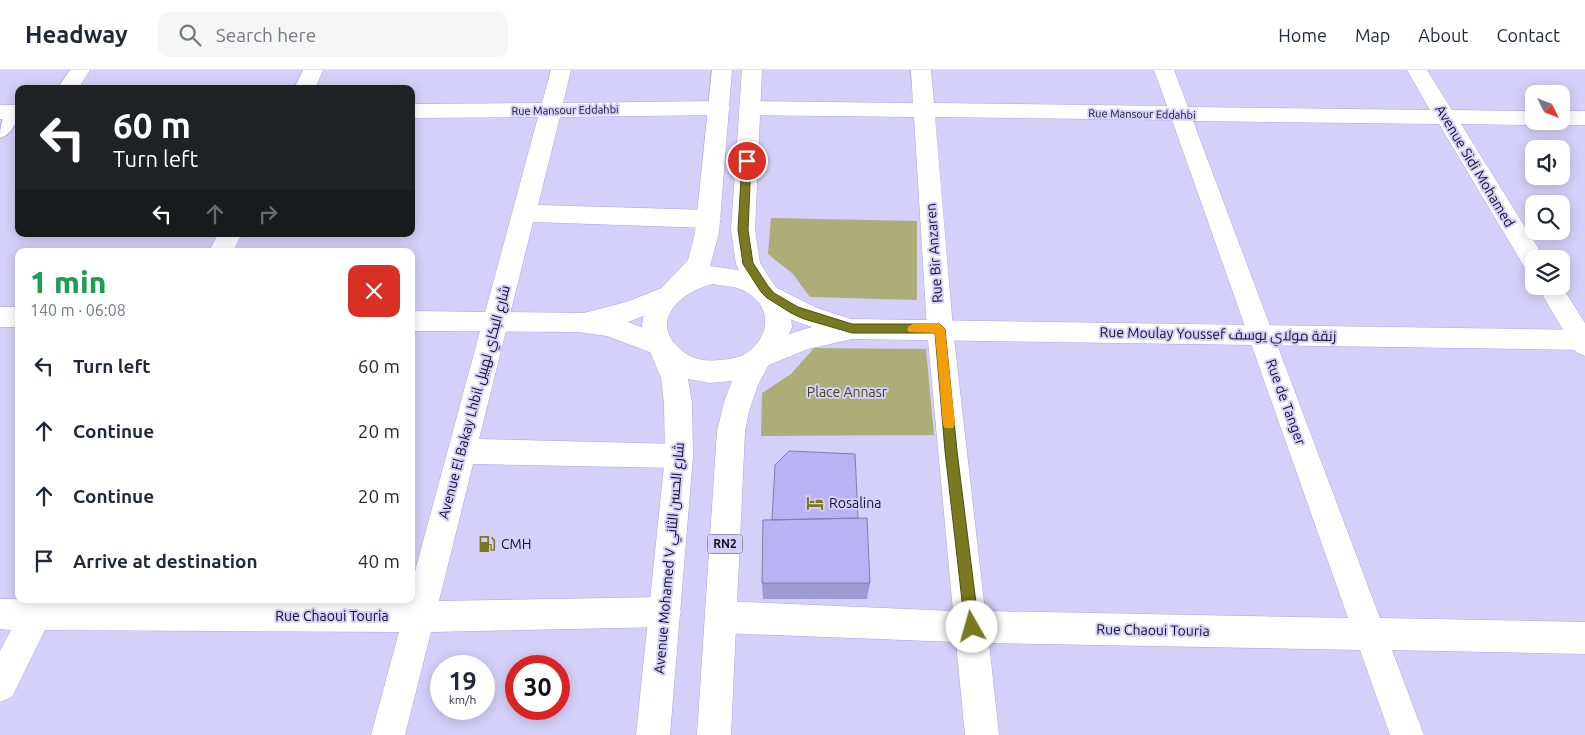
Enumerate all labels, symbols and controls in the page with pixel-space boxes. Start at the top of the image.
search box [158,12,508,57]
text: Headway [25,21,128,48]
icon: search [176,21,204,49]
text: Search here [216,24,316,46]
text: Home [1278,25,1327,45]
text: Map [1355,25,1390,45]
text: About [1418,25,1468,45]
text: Contact [1496,25,1560,45]
north arrow [1525,85,1570,130]
map controls [1525,85,1570,295]
street label: Avenue Sidi Mohamed [1432,102,1518,230]
street label: Rue Mansour Eddahbi [511,103,619,117]
icon: left [30,105,95,170]
text: 60 m [113,105,191,145]
street label: Rue Mansour Eddahbi [1088,107,1196,121]
pin [726,140,768,182]
button: sound [1525,140,1570,185]
text: Turn left [113,146,198,171]
icon: arrive [733,147,761,175]
button: search [1525,195,1570,240]
icon: left [148,200,176,228]
icon: ahead [201,200,229,228]
icon: right [254,200,282,228]
street label: Rue Bir Anzaren [923,202,945,304]
button: layers [1525,250,1570,295]
text: 1 min [30,265,106,299]
button: close [348,265,400,317]
street label: Avenue El Bakay Lhbil شارع البكاي لهبيل [435,283,517,522]
text: 140 m · 06:08 [30,301,126,319]
street label: Rue Moulay Youssef زنقة مولاي يوسف [1099,324,1336,348]
icon: left [30,352,58,380]
text: Turn left [73,355,151,377]
text: 60 m [358,355,400,377]
street label: Rue de Tanger [1263,357,1309,448]
park label: Place Annasr [807,384,888,400]
icon: ahead [30,417,58,445]
text: Continue [73,420,154,442]
text: 20 m [358,420,400,442]
street label: Avenue Mohamed V شارع الحسن الثاني [651,442,691,675]
icon: ahead [30,482,58,510]
text: Continue [73,485,154,507]
text: 20 m [358,485,400,507]
hotel icon: Rosalina [805,493,825,513]
place label: Rosalina [829,495,881,511]
fuel station icon: CMH [477,534,497,554]
road number: RN2 [708,534,742,554]
place label: CMH [501,536,532,552]
icon: arrive [30,547,58,575]
text: Arrive at destination [73,550,258,572]
text: 40 m [358,550,400,572]
position arrow [945,600,997,652]
street label: Rue Chaoui Touria [275,608,389,624]
street label: Rue Chaoui Touria [1096,621,1210,639]
speed limit sign: 30 [505,655,570,720]
text: 19 [448,667,477,695]
text: km/h [449,693,476,706]

